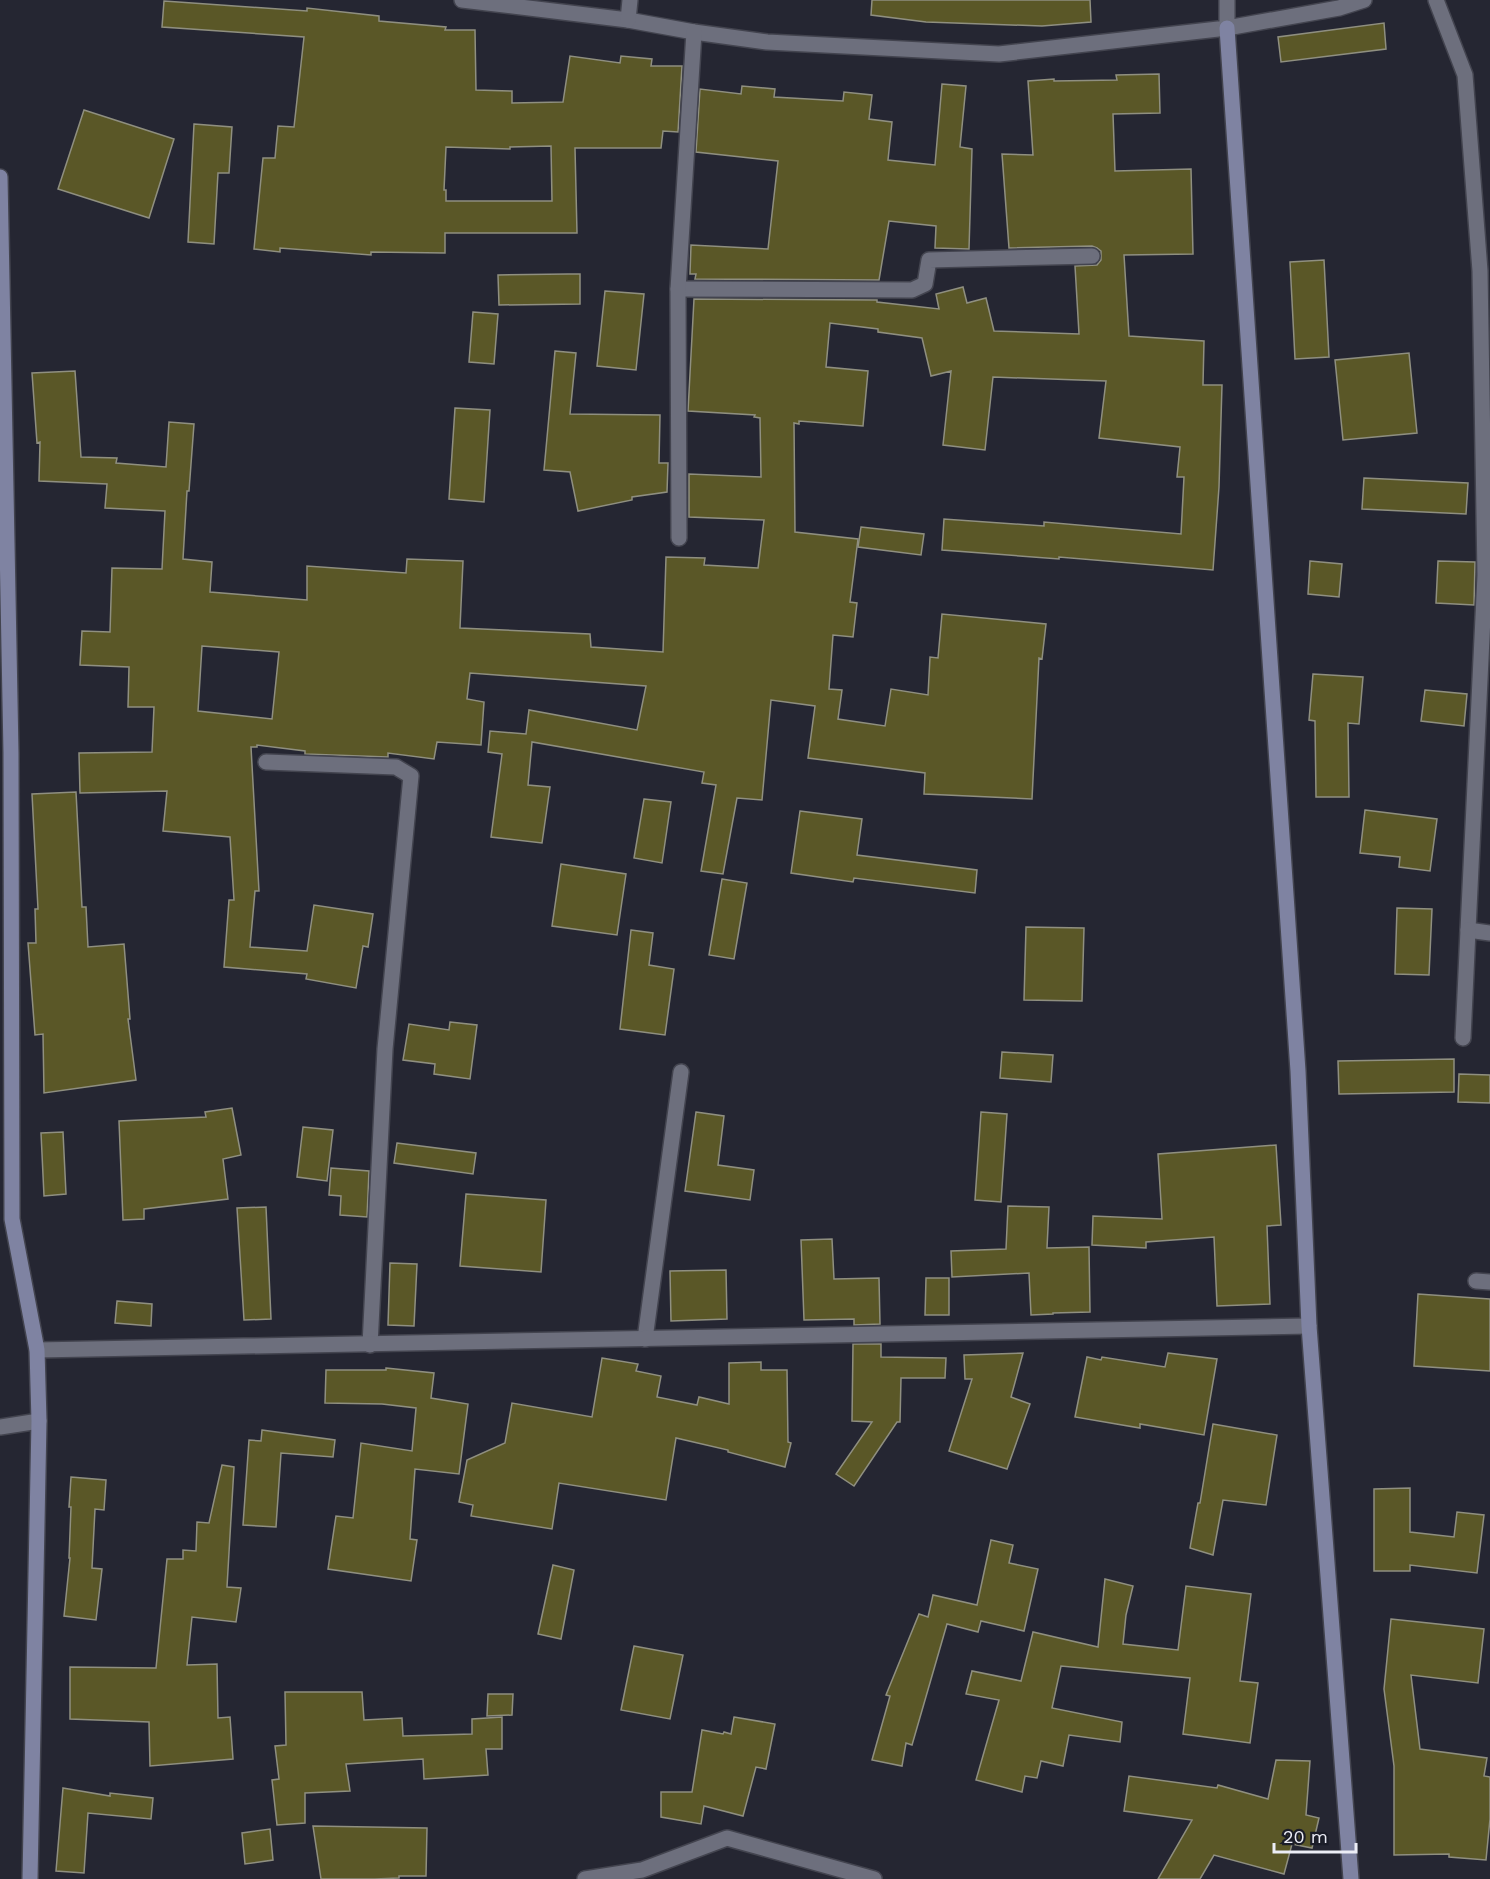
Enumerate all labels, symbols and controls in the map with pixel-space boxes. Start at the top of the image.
scale bar [1274,1816,1356,1854]
text: 20 m [1283,1826,1328,1847]

